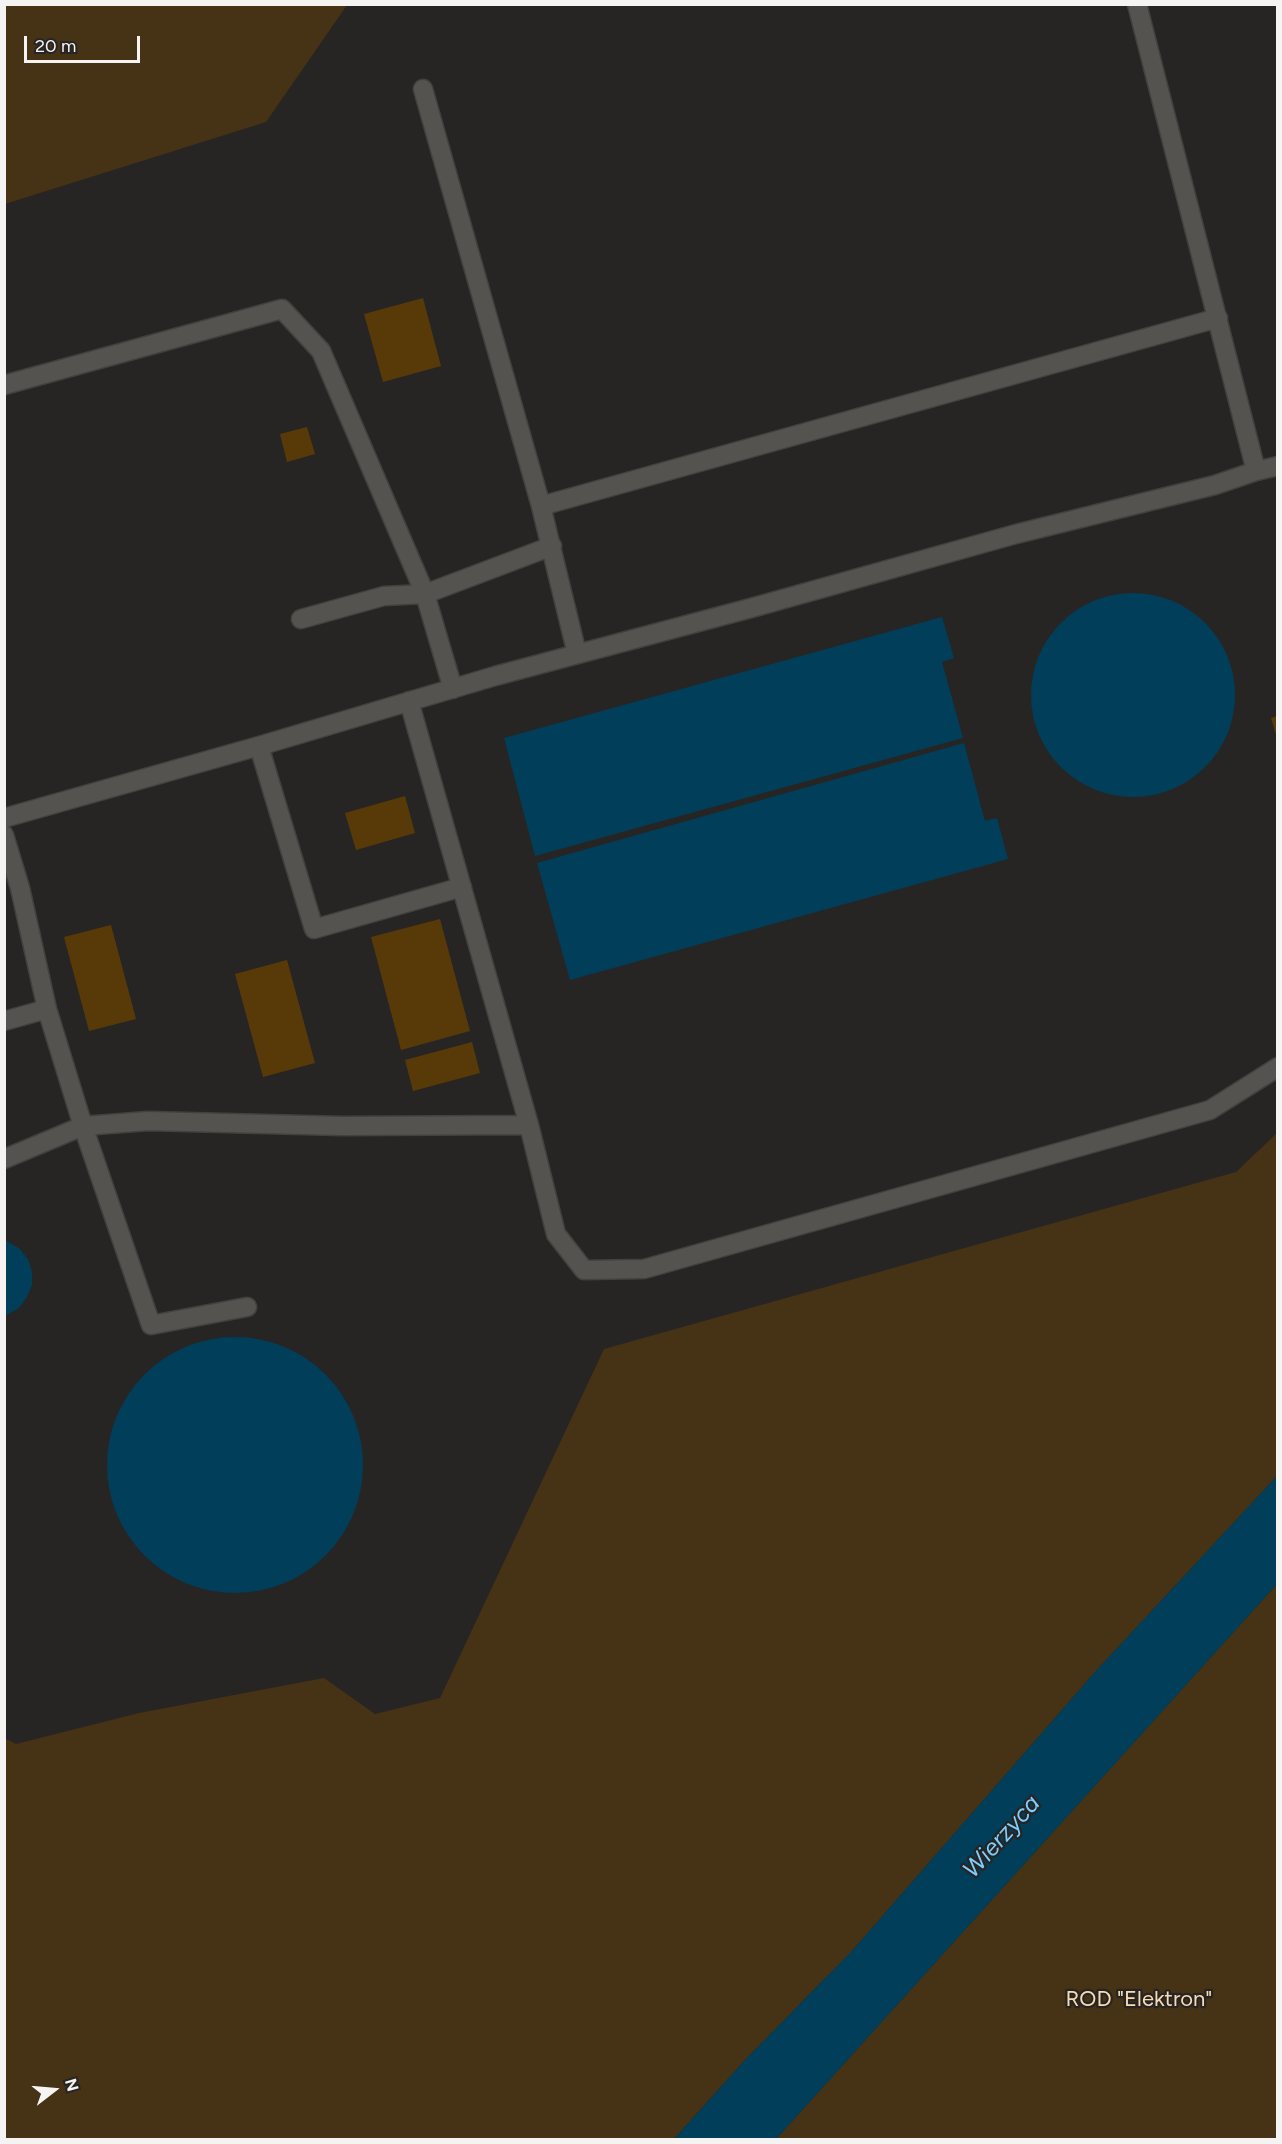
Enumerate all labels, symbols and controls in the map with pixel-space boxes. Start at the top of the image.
scale bar [27,24,142,62]
text: 20 m [35,35,76,57]
water label: Wierzyca [957,1790,1047,1884]
park label: ROD "Elektron" [1066,1987,1212,2013]
north arrow [24,2060,84,2120]
text: N [61,2076,83,2093]

